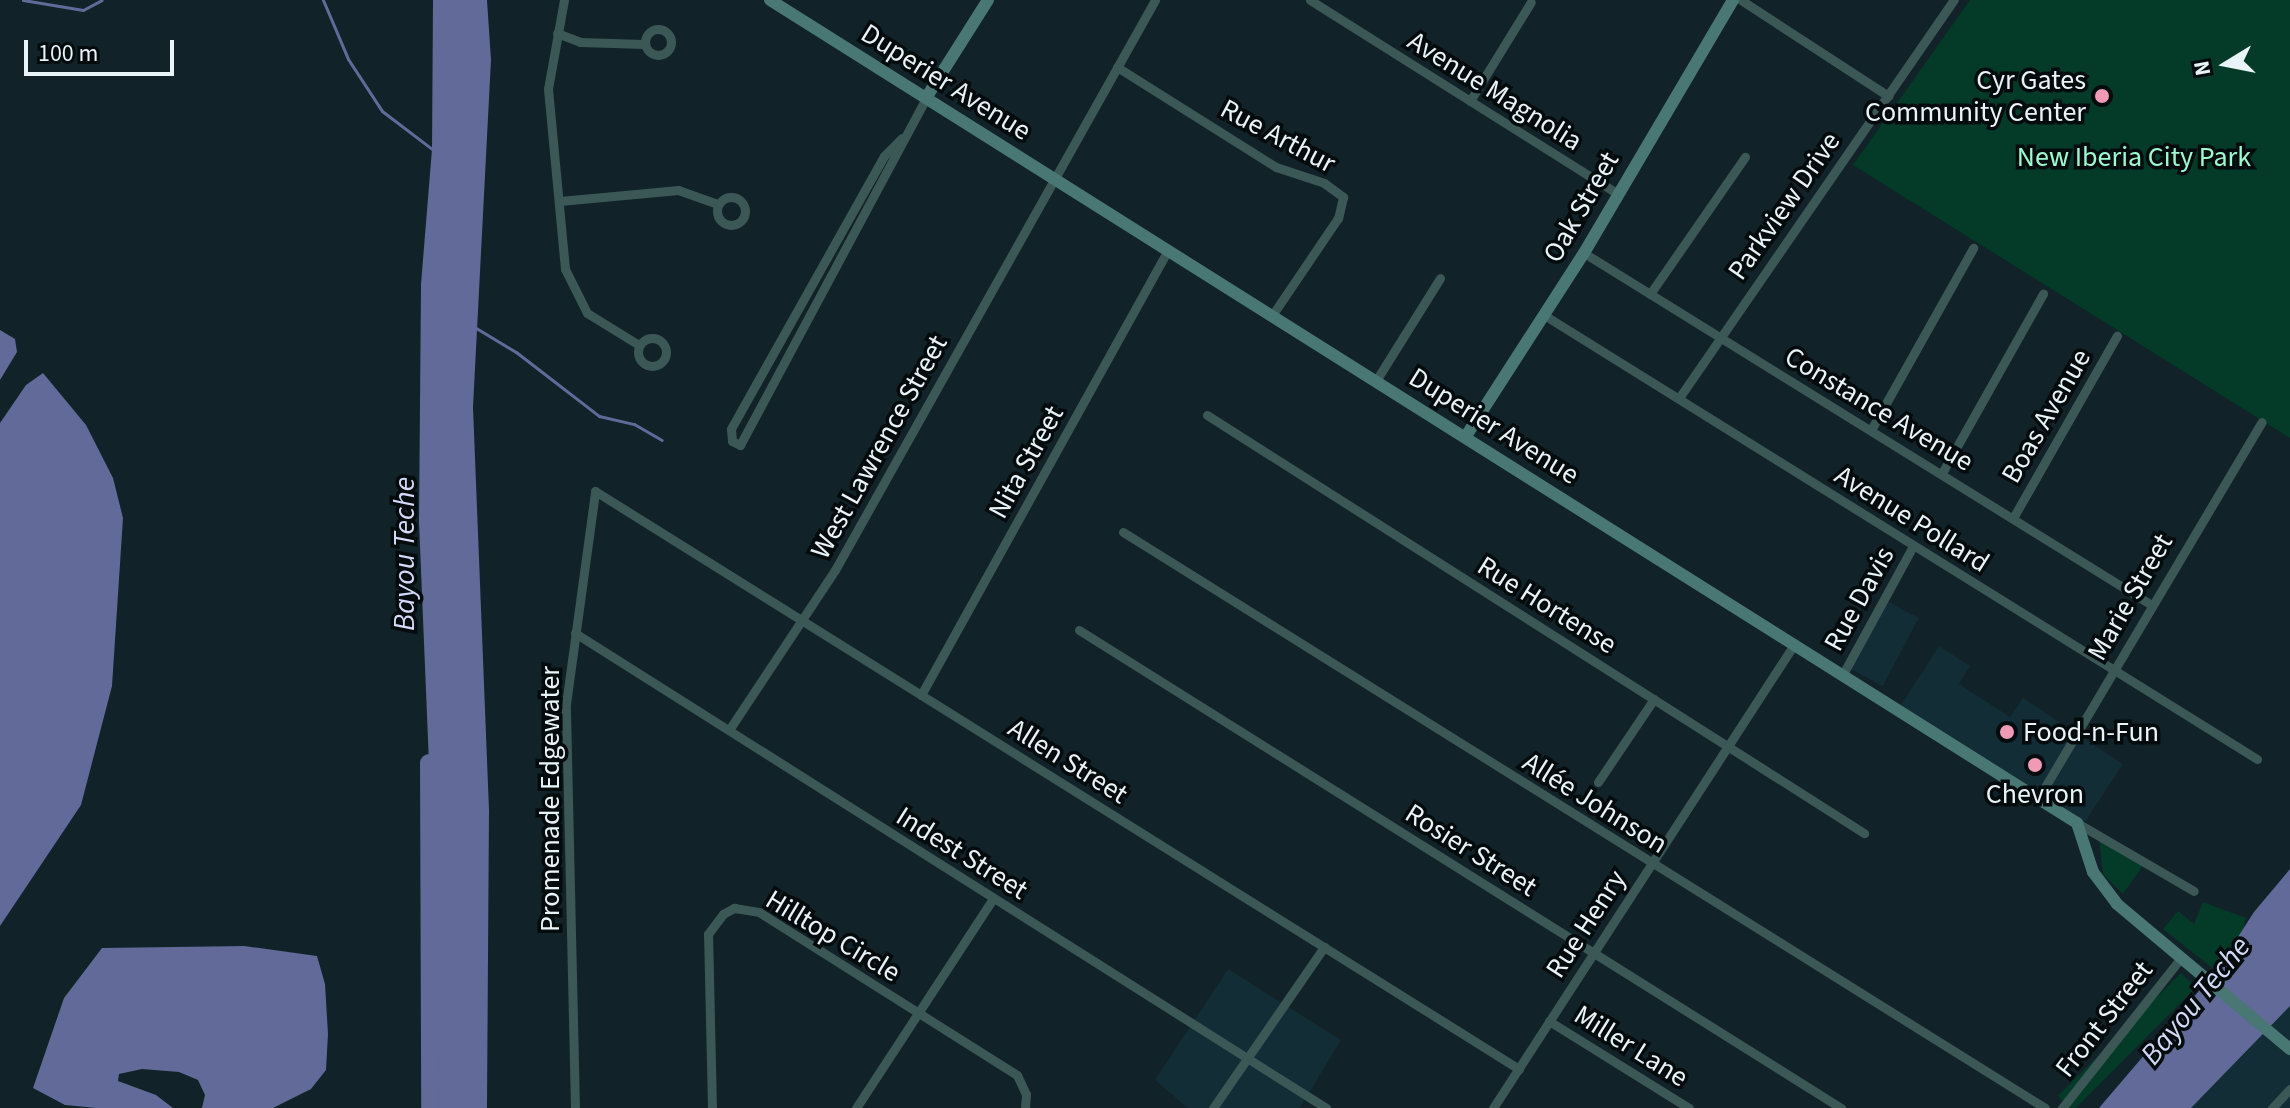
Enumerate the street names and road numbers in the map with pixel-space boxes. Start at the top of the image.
street label: Duperier Avenue [855,16,1037,148]
street label: Avenue Magnolia [1402,24,1588,158]
street label: Rue Arthur [1215,92,1341,180]
street label: Parkview Drive [1721,126,1847,286]
street label: Oak Street [1536,146,1626,268]
street label: West Lawrence Street [804,329,954,565]
street label: Constance Avenue [1779,340,1979,478]
street label: Boas Avenue [1994,343,2098,489]
street label: Duperier Avenue [1403,360,1585,492]
street label: Nita Street [981,400,1071,524]
street label: Avenue Pollard [1829,458,1995,580]
street label: Marie Street [2080,528,2180,666]
street label: Rue Davis [1817,541,1901,657]
street label: Rue Hortense [1471,549,1623,661]
street label: Promenade Edgewater [533,666,567,932]
street label: Allen Street [1002,711,1134,811]
street label: Allée Johnson [1516,745,1674,861]
street label: Rosier Street [1399,796,1543,904]
street label: Indest Street [890,799,1034,907]
street label: Rue Henry [1539,864,1633,984]
street label: Hilltop Circle [760,883,906,989]
street label: Front Street [2048,954,2160,1084]
street label: Miller Lane [1568,998,1694,1094]

